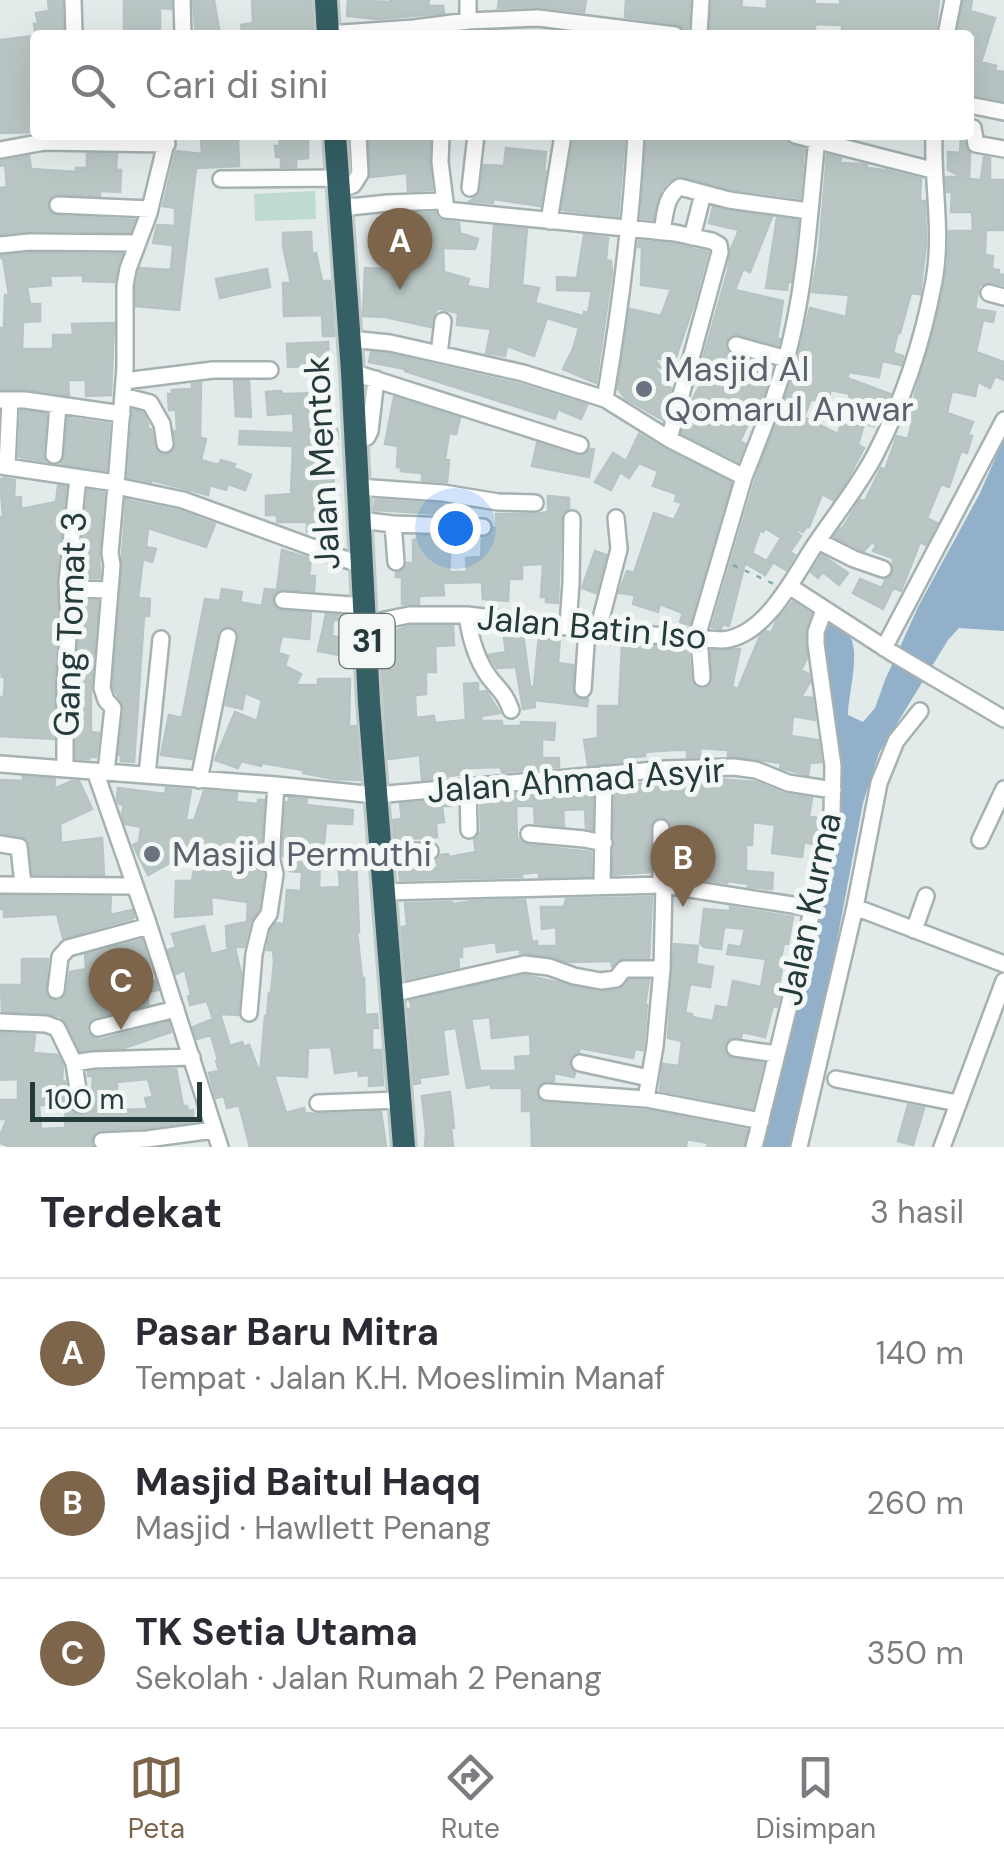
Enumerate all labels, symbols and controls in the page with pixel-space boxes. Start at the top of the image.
search box [30,30,974,140]
icon: search [65,58,120,113]
text: Cari di sini [145,60,328,110]
pin: A [368,208,432,290]
place label: Masjid Al Qomarul Anwar [664,346,914,432]
street label: Jalan Mentok [293,355,351,571]
marker: Masjid Al Qomarul Anwar [633,378,655,400]
your location [430,503,481,554]
street label: Gang Tomat 3 [43,511,97,737]
street label: Jalan Batin Iso [475,594,709,660]
road number: 31 [340,614,394,668]
street label: Jalan Ahmad Asyir [425,747,727,813]
street label: Jalan Kurma [766,808,852,1010]
pin: B [650,824,716,907]
place label: Masjid Permuthi [172,831,432,877]
marker: Masjid Permuthi [141,843,163,865]
pin: C [88,948,154,1030]
scale bar [30,1077,202,1122]
text: 100 m [45,1081,124,1118]
text: Terdekat [40,1185,222,1240]
text: 3 hasil [870,1191,964,1233]
text: Pasar Baru Mitra [135,1307,439,1357]
text: A [61,1332,84,1374]
text: 140 m [876,1332,964,1374]
text: Tempat · Jalan K.H. Moeslimin Manaf [135,1357,665,1399]
text: Masjid Baitul Haqq [135,1457,481,1507]
text: B [62,1482,83,1524]
text: 260 m [867,1482,964,1524]
text: Masjid · Hawllett Penang [135,1507,491,1549]
text: TK Setia Utama [135,1607,418,1657]
text: C [61,1632,84,1674]
text: 350 m [867,1632,964,1674]
text: Sekolah · Jalan Rumah 2 Penang [135,1657,602,1699]
tab: Peta [128,1750,185,1847]
tab: Rute [441,1750,500,1847]
tab: Disimpan [756,1750,876,1847]

